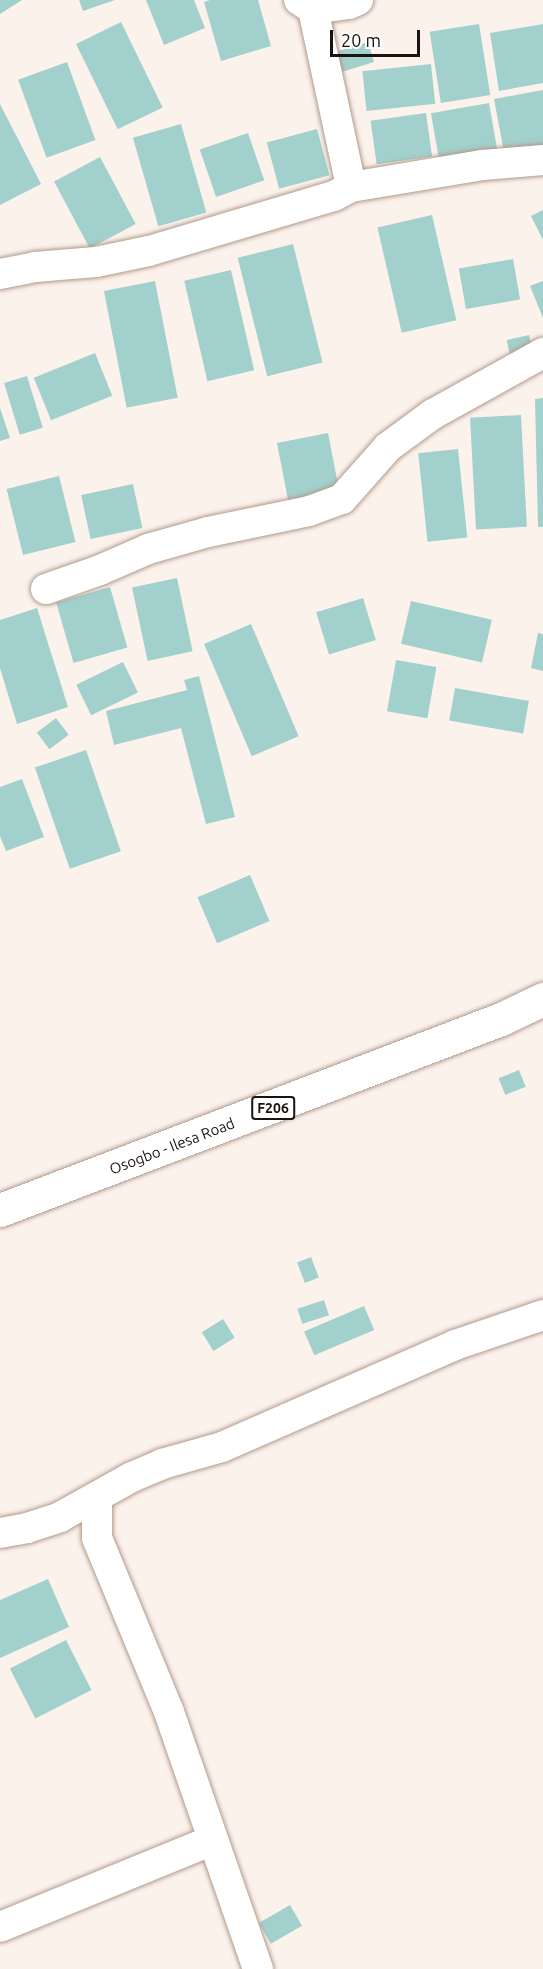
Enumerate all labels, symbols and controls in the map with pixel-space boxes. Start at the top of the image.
scale bar [333,18,423,56]
text: 20 m [341,30,381,50]
road number: F206 [250,1097,296,1119]
street label: Osogbo - Ilesa Road [107,1114,237,1178]

